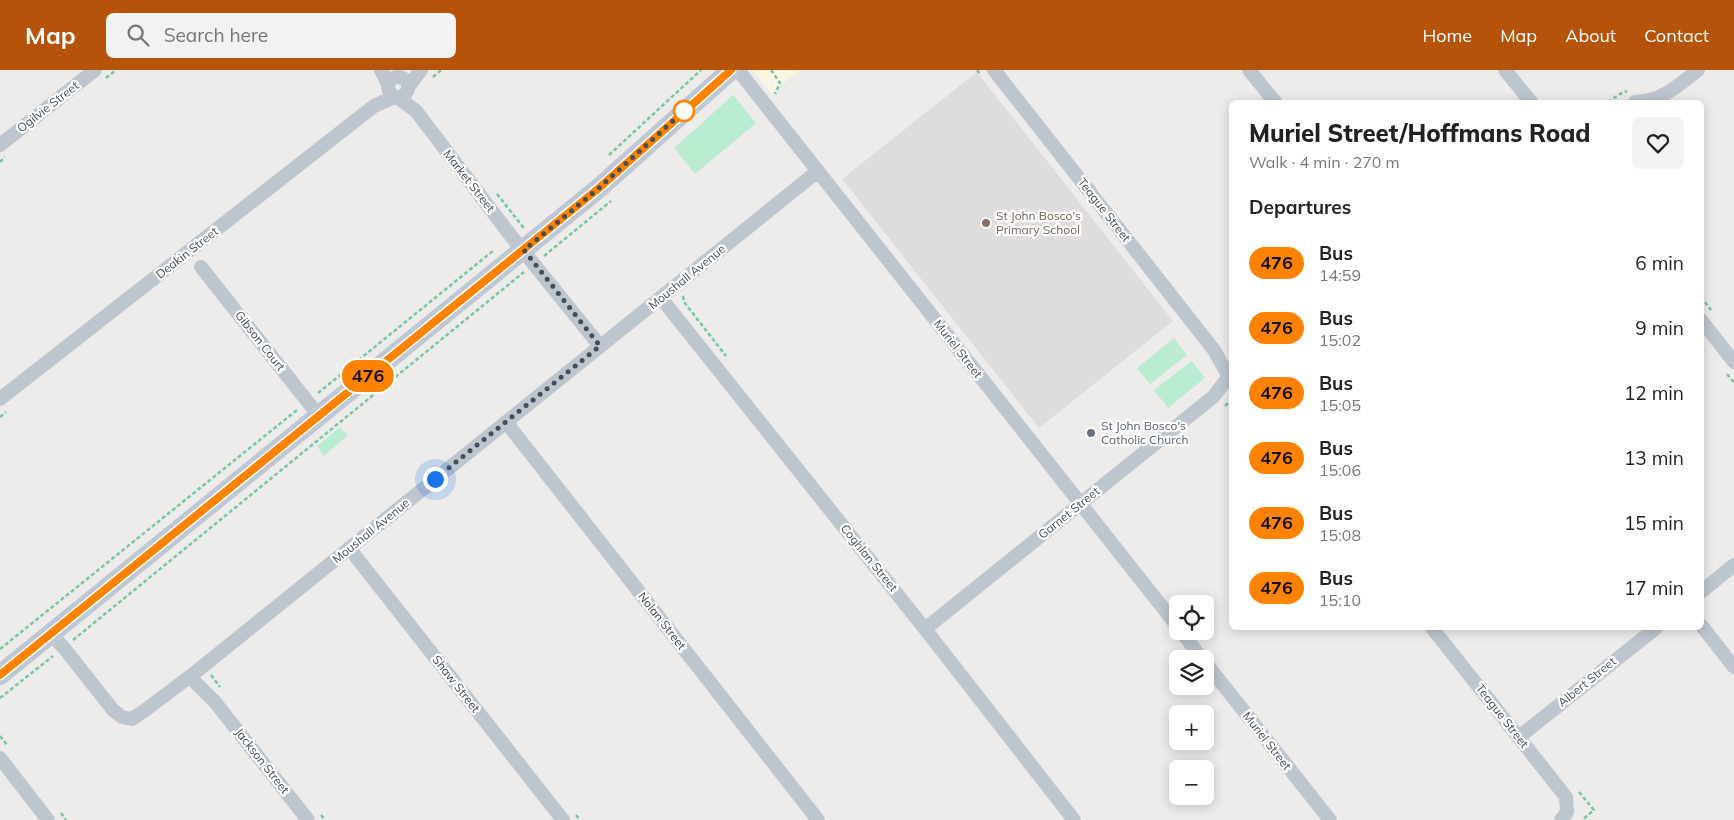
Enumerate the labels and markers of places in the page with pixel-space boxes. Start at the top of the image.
unlabelled marker [673,100,695,122]
place label: St John Bosco's Primary School [996,208,1081,237]
marker: St John Bosco's Primary School [980,217,992,229]
place label: St John Bosco's Catholic Church [1101,418,1189,447]
marker: St John Bosco's Catholic Church [1085,427,1097,439]

